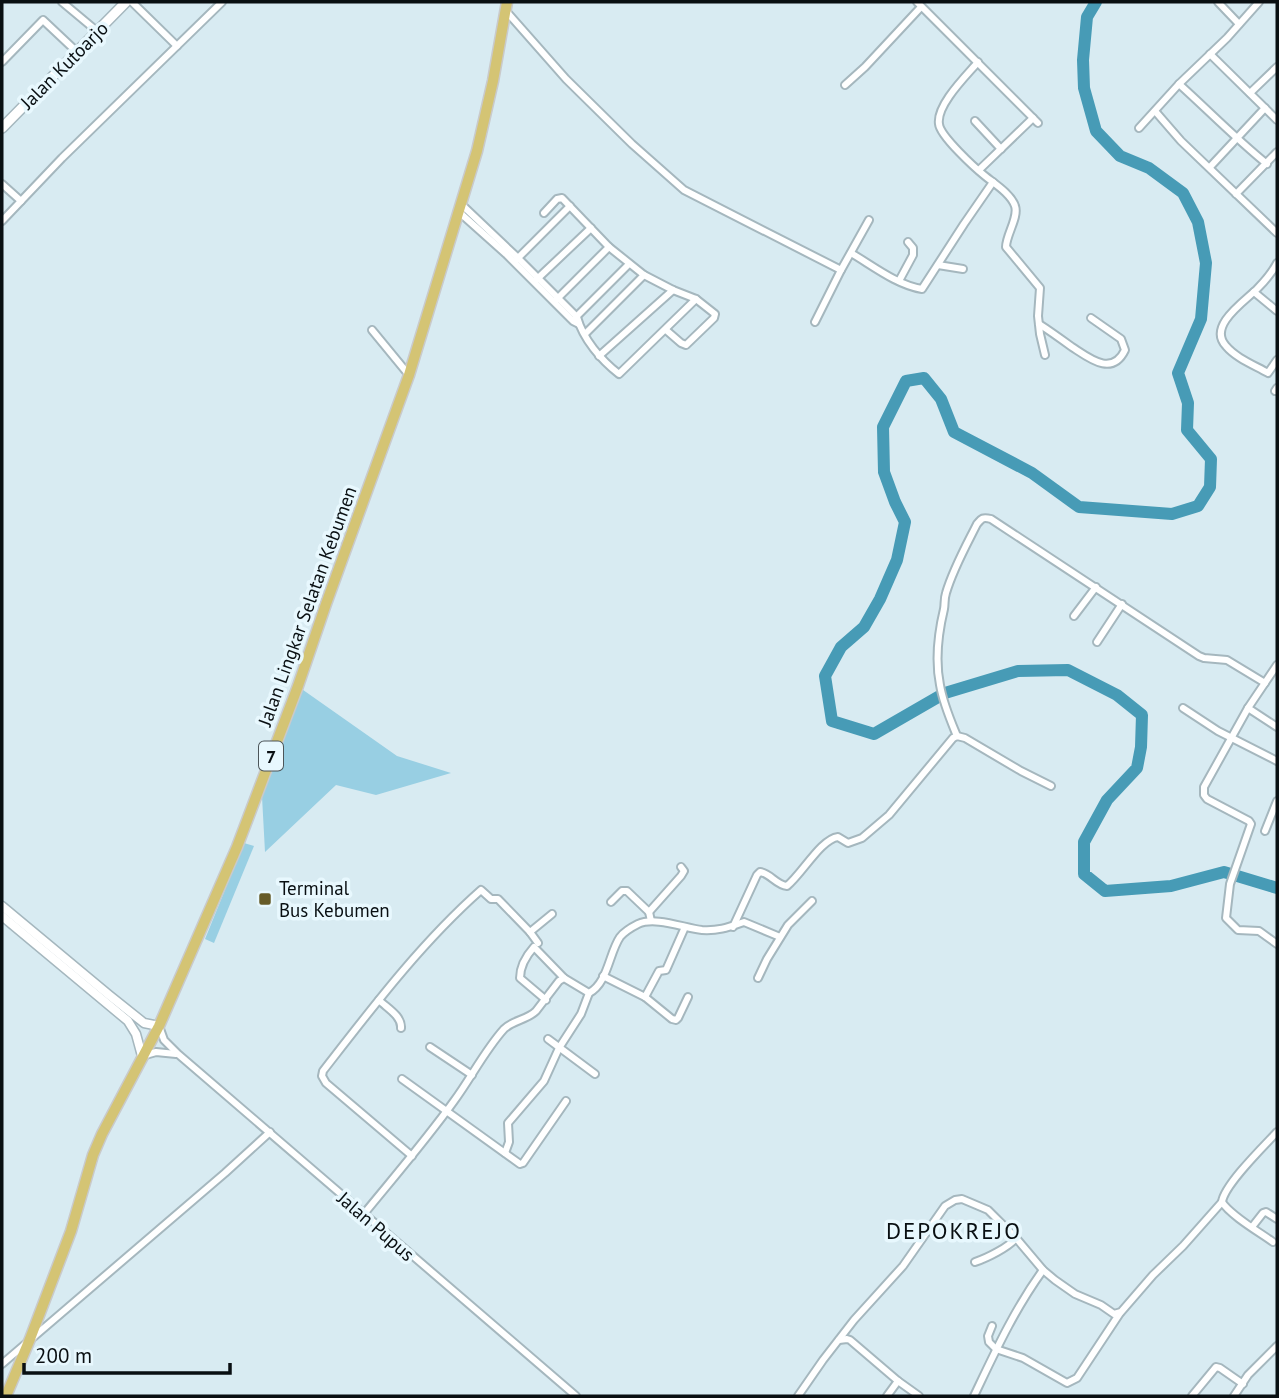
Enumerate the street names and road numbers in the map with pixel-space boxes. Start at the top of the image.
street label: Jalan Kutoarjo [14,16,113,115]
street label: Jalan Lingkar Selatan Kebumen [252,483,362,730]
road number: 7 [259,742,283,770]
street label: Jalan Pupus [332,1185,419,1266]

